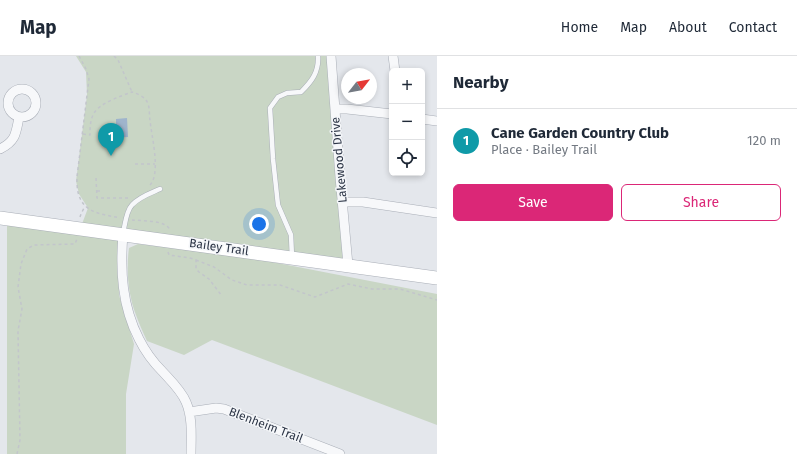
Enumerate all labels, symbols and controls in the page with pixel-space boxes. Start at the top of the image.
text: Map [20,16,57,39]
text: Home [561,19,598,36]
text: Map [620,19,647,36]
text: About [669,19,707,36]
text: Contact [729,19,777,36]
north arrow [341,68,377,104]
map controls [389,68,425,176]
button: + [389,68,425,104]
text: Nearby [453,72,508,93]
button: − [389,104,425,140]
street label: Lakewood Drive [328,117,350,203]
pin: 1 [98,123,124,156]
text: Cane Garden Country Club [491,124,669,142]
text: 1 [463,133,469,148]
text: 120 m [747,133,781,148]
button: locate [389,140,425,176]
text: Place · Bailey Trail [491,142,597,157]
button: Save [453,184,613,221]
button: Share [621,184,781,221]
your location [249,214,269,234]
street label: Bailey Trail [188,236,250,258]
street label: Blenheim Trail [227,404,305,446]

